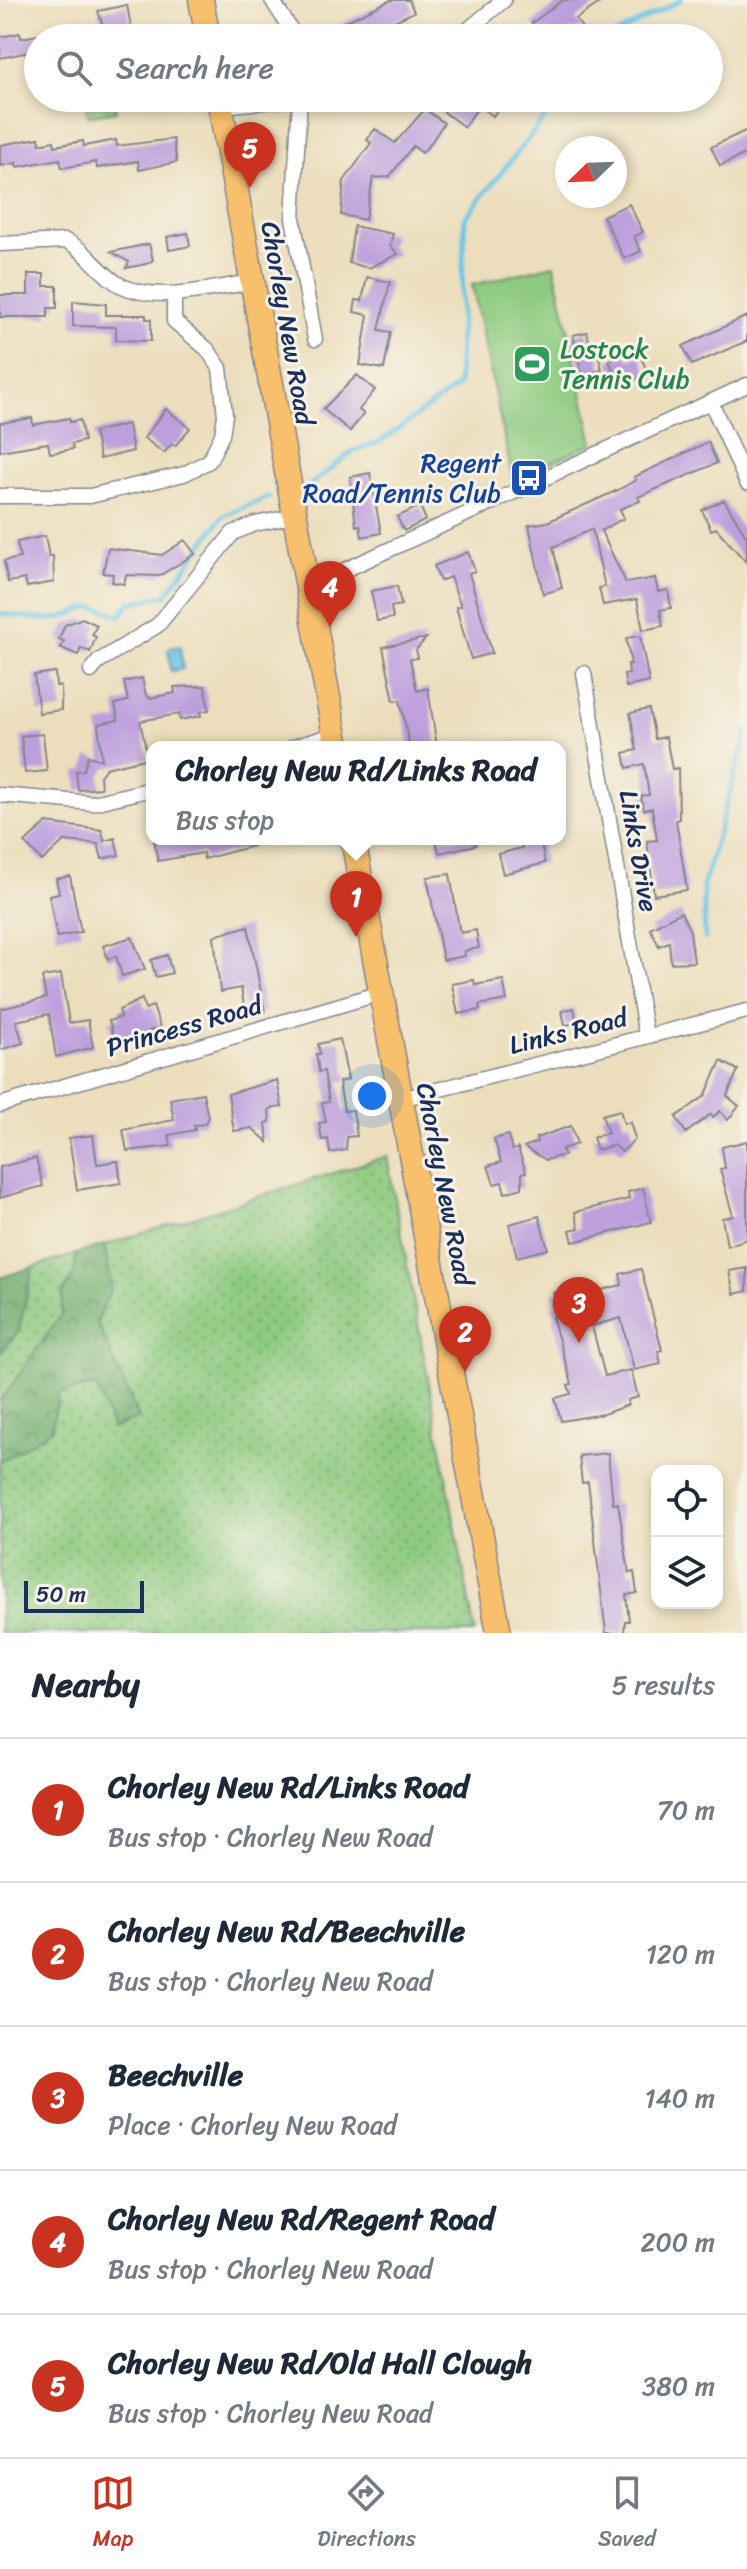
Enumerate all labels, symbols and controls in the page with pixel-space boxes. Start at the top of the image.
search box [24,24,723,112]
text: Search here [116,41,274,95]
icon: search [52,46,96,90]
pin: 5 [224,122,276,188]
north arrow [555,136,627,208]
street label: Chorley New Road [247,218,329,431]
place label: Lostock Tennis Club [560,326,690,402]
sports icon: Lostock Tennis Club [511,343,553,385]
place label: Regent Road/Tennis Club [303,440,503,516]
bus stop icon: Regent Road/Tennis Club [508,457,550,499]
pin: 4 [304,561,356,627]
popup [146,741,566,845]
text: Chorley New Rd/Links Road [176,743,536,797]
street label: Links Drive [606,786,672,916]
text: Bus stop [176,797,274,843]
pin: 1 [330,871,382,937]
street label: Princess Road [101,981,269,1070]
street label: Links Road [504,994,634,1068]
your location [352,1076,392,1116]
street label: Chorley New Road [403,1079,488,1292]
pin: 3 [553,1277,605,1343]
pin: 2 [439,1306,491,1372]
map controls [651,1465,723,1609]
button: locate [651,1465,723,1537]
button: layers [651,1537,723,1609]
text: 50 m [36,1575,86,1614]
scale bar [24,1577,144,1613]
text: Nearby [32,1655,140,1715]
text: 5 results [612,1662,715,1708]
text: Chorley New Rd/Links Road [108,1760,469,1814]
text: 1 [52,1787,64,1833]
text: 70 m [657,1787,715,1833]
text: Bus stop · Chorley New Road [108,1814,433,1860]
text: Chorley New Rd/Beechville [108,1904,465,1958]
text: 2 [50,1931,66,1977]
text: 120 m [646,1931,715,1977]
text: Bus stop · Chorley New Road [108,1958,433,2004]
text: Beechville [108,2048,243,2102]
text: 3 [51,2075,65,2121]
text: 140 m [644,2075,715,2121]
text: Place · Chorley New Road [108,2102,397,2148]
text: Chorley New Rd/Regent Road [108,2192,494,2246]
text: 4 [50,2219,66,2265]
text: 200 m [640,2219,715,2265]
text: Bus stop · Chorley New Road [108,2246,433,2292]
text: Chorley New Rd/Old Hall Clough [108,2336,532,2390]
text: 5 [50,2363,66,2409]
text: 380 m [642,2363,715,2409]
text: Bus stop · Chorley New Road [108,2390,433,2436]
tab: Map [91,2471,135,2558]
tab: Directions [317,2471,416,2558]
tab: Saved [598,2471,656,2558]

